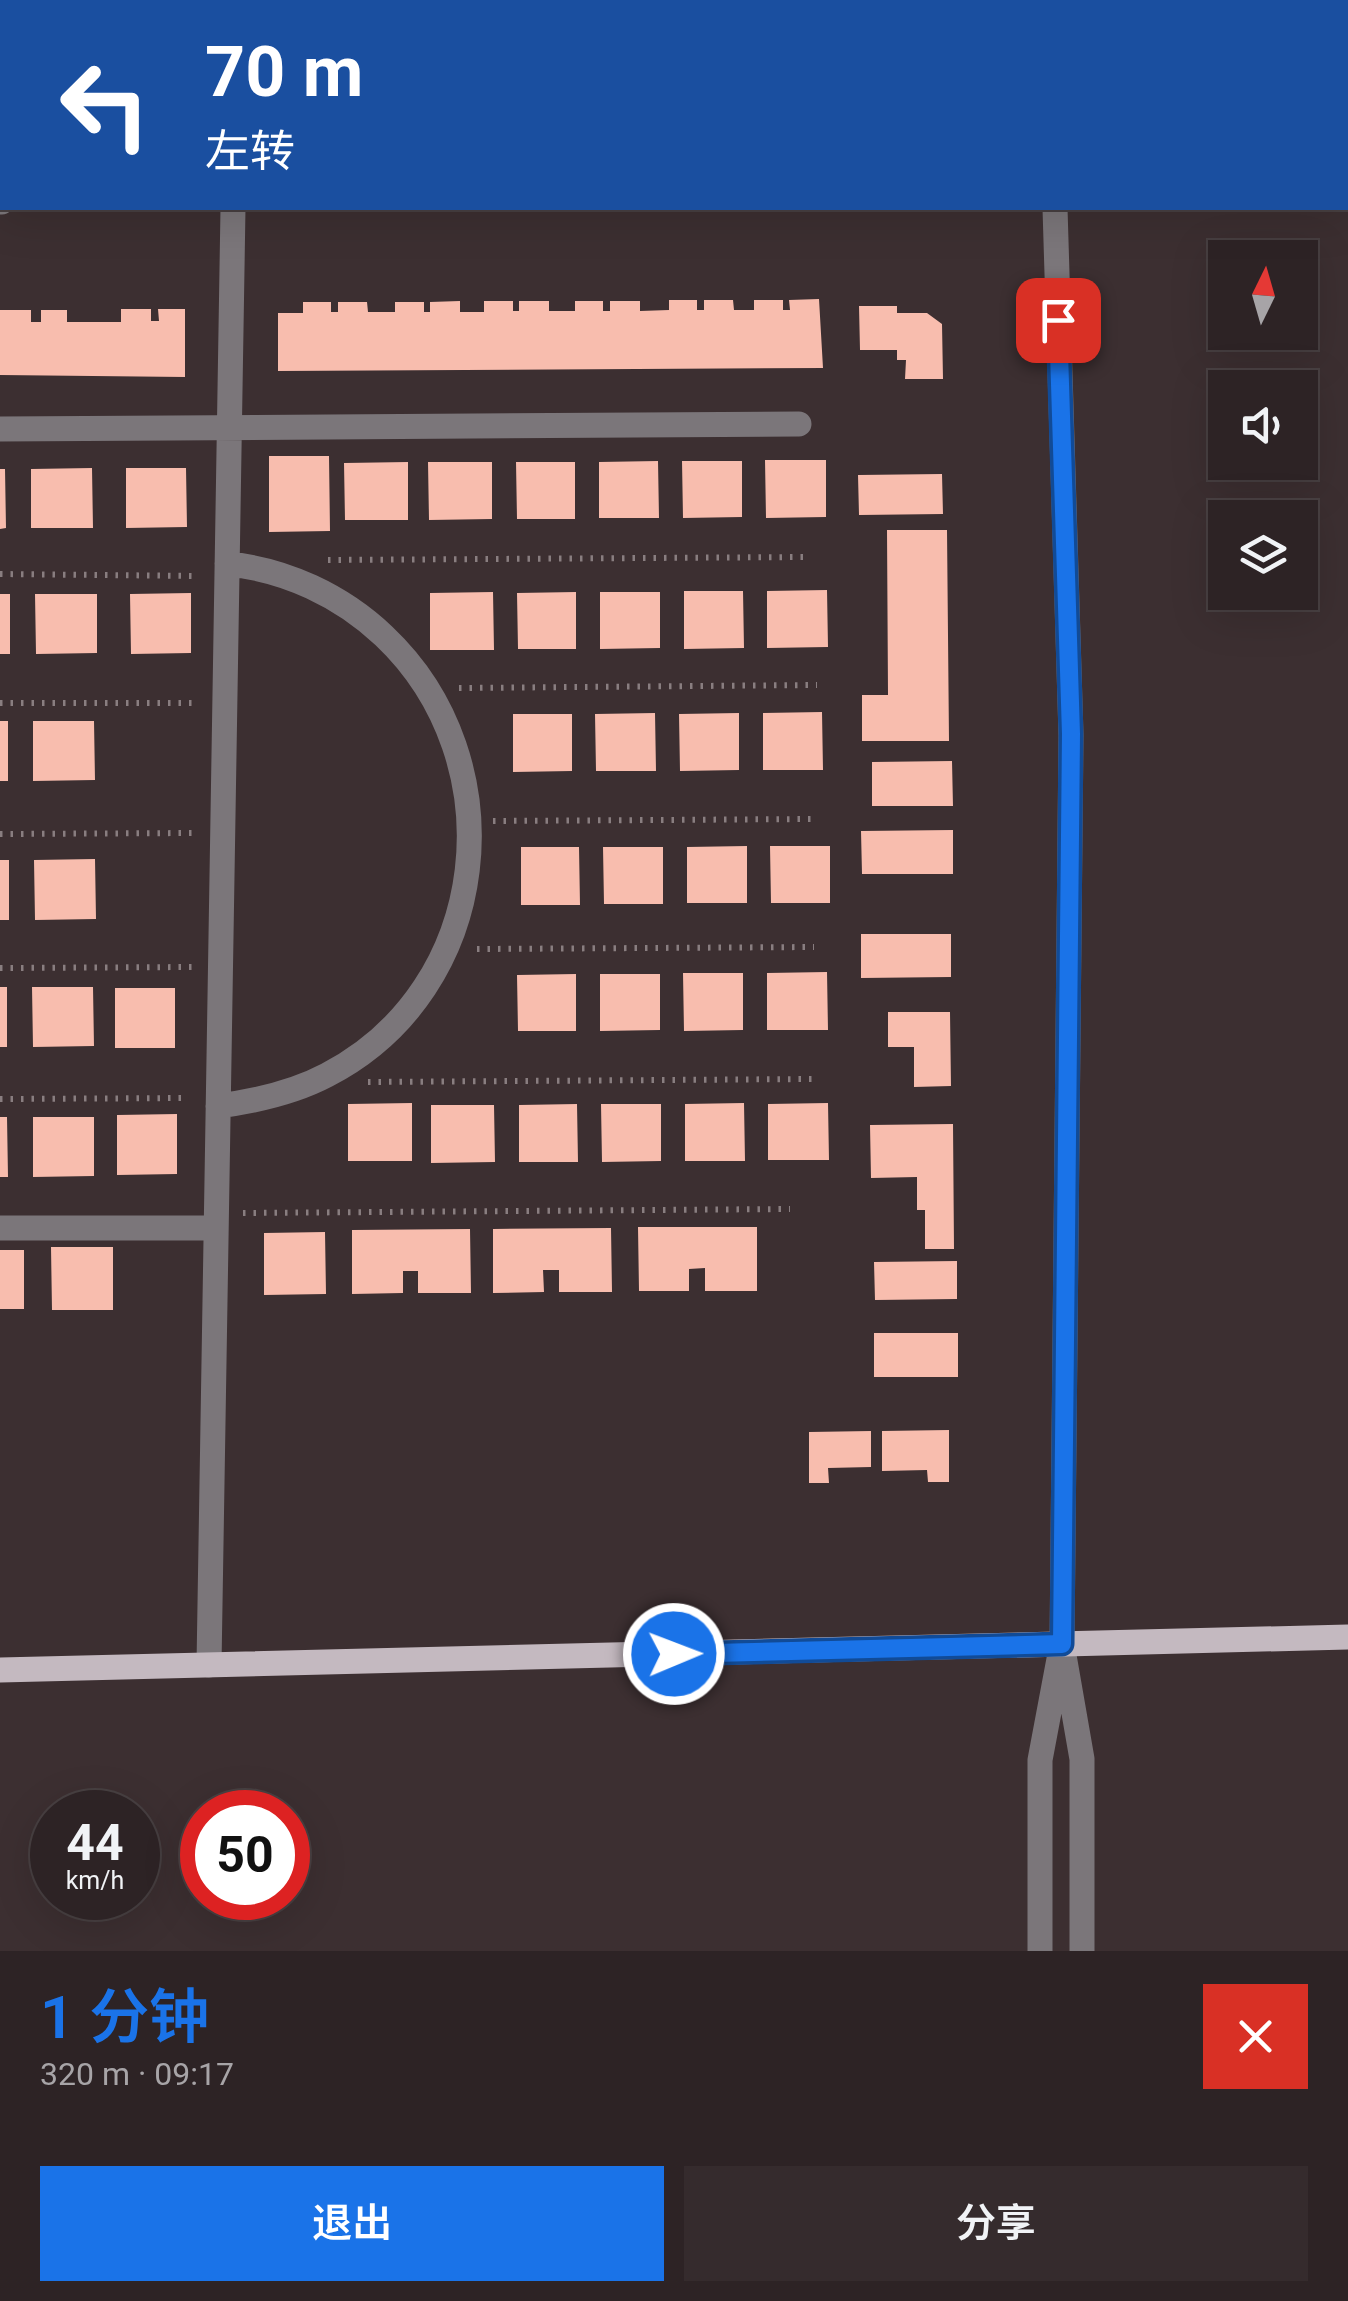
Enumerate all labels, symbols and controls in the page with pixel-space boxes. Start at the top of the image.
text: 70 m [205,31,363,113]
icon: left [40,40,170,170]
text: 左转 [205,125,295,178]
north arrow [1208,240,1318,350]
map controls [1208,240,1318,610]
pin [1016,278,1101,363]
icon: arrive [1031,293,1086,348]
button: sound [1208,370,1318,480]
button: layers [1208,500,1318,610]
position arrow [622,1602,726,1706]
speed limit sign: 50 [180,1790,310,1920]
text: 44 [66,1814,124,1872]
text: km/h [66,1866,124,1895]
text: 1 分钟 [40,1982,209,2053]
button: close [1203,1984,1308,2089]
text: 320 m · 09:17 [40,2055,234,2093]
button: 退出 [40,2166,664,2281]
button: 分享 [684,2166,1308,2281]

